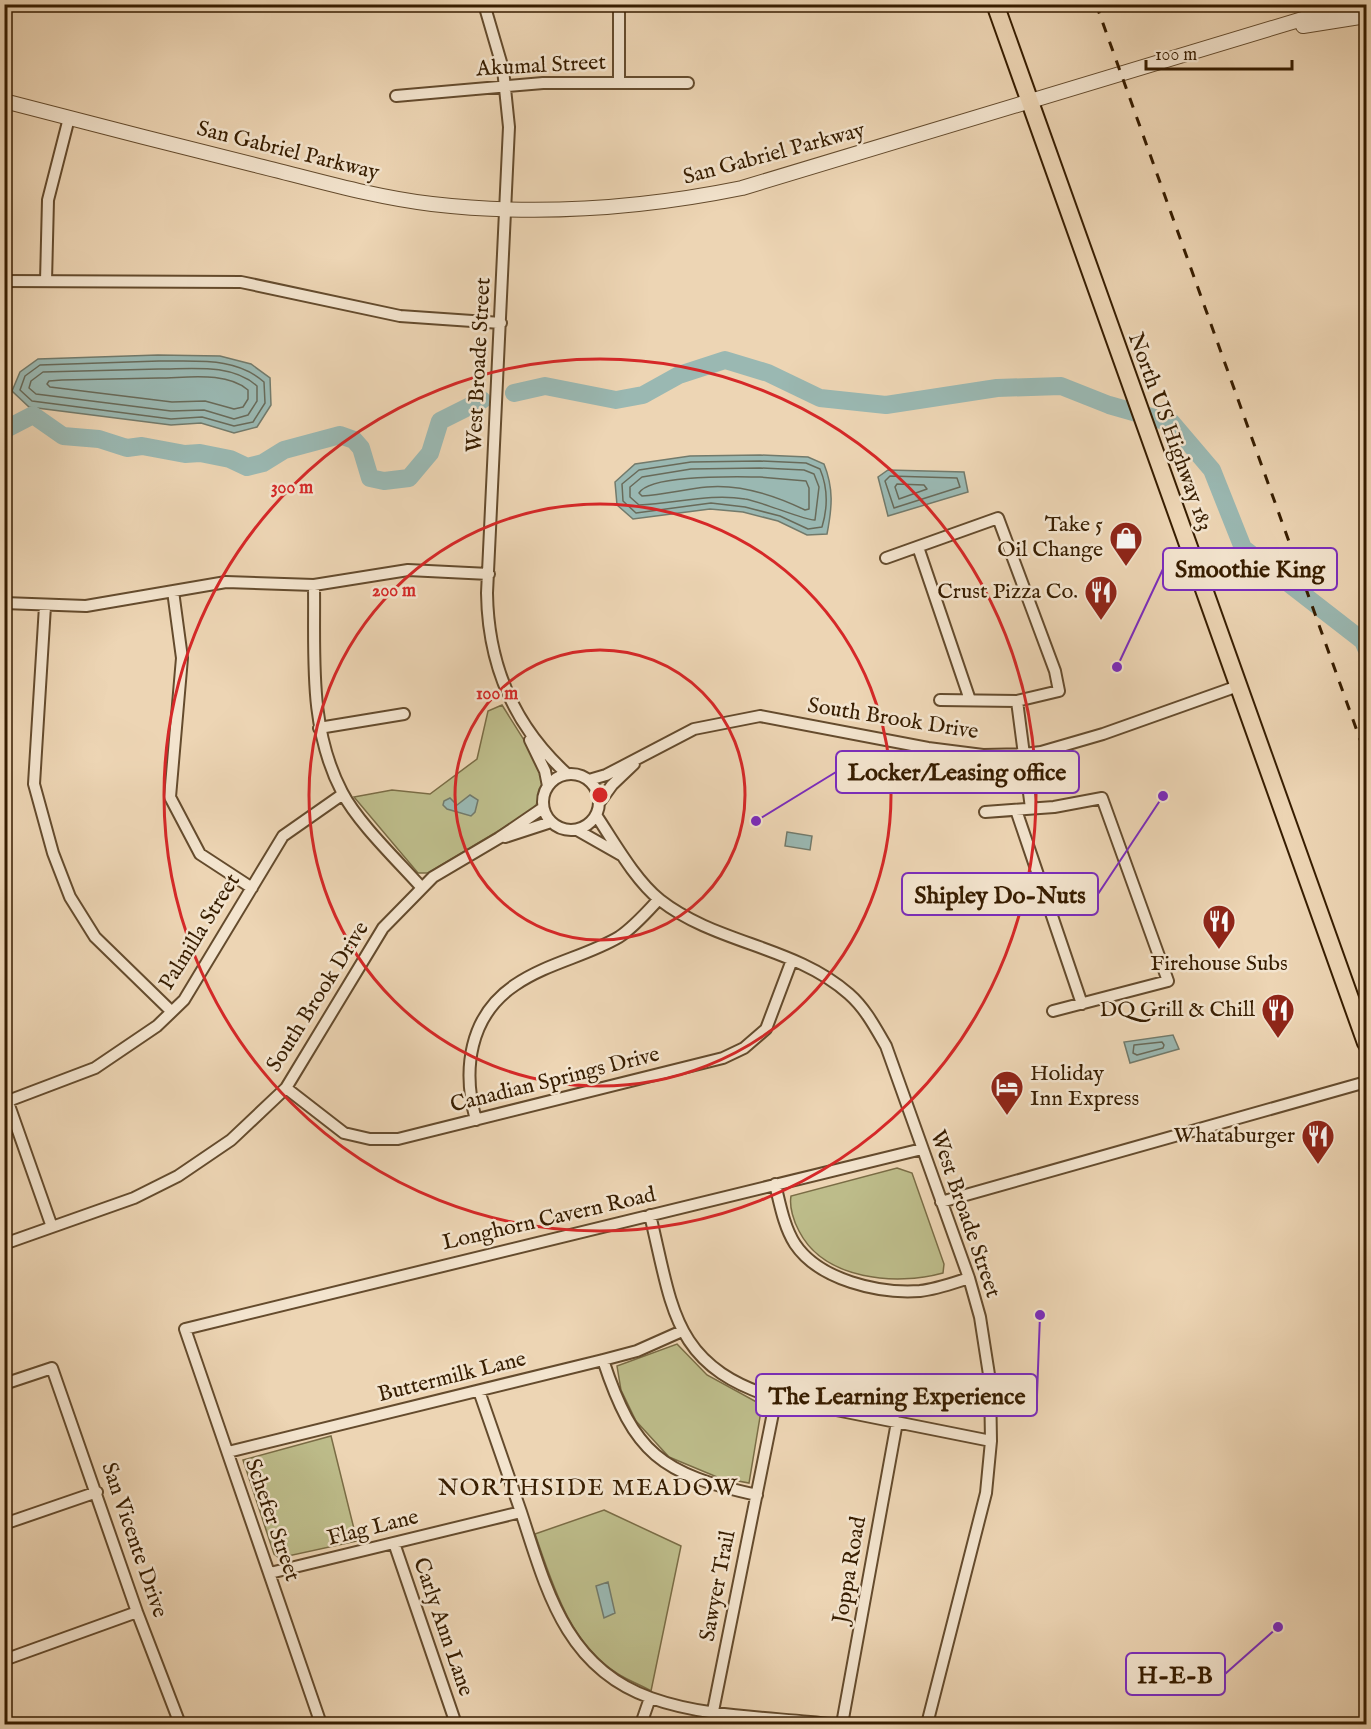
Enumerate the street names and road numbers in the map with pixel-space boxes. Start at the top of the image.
street label: Akumal Street [474,49,607,83]
street label: San Gabriel Parkway [194,115,382,187]
street label: San Gabriel Parkway [680,116,868,192]
street label: West Broade Street [460,276,498,453]
street label: North US Highway 183 [1121,329,1219,535]
street label: South Brook Drive [806,692,980,746]
street label: Palmilla Street [153,868,247,995]
street label: South Brook Drive [260,916,376,1078]
street label: Canadian Springs Drive [447,1040,663,1120]
street label: West Broade Street [923,1127,1007,1302]
street label: Longhorn Cavern Road [439,1181,659,1257]
street label: Buttermilk Lane [375,1345,529,1409]
street label: Schefer Street [238,1455,306,1585]
street label: San Vicente Drive [94,1459,174,1621]
street label: Flag Lane [324,1503,422,1553]
street label: Joppa Road [826,1514,873,1629]
street label: Sawyer Trail [694,1528,742,1644]
street label: Carly Ann Lane [406,1554,480,1700]

